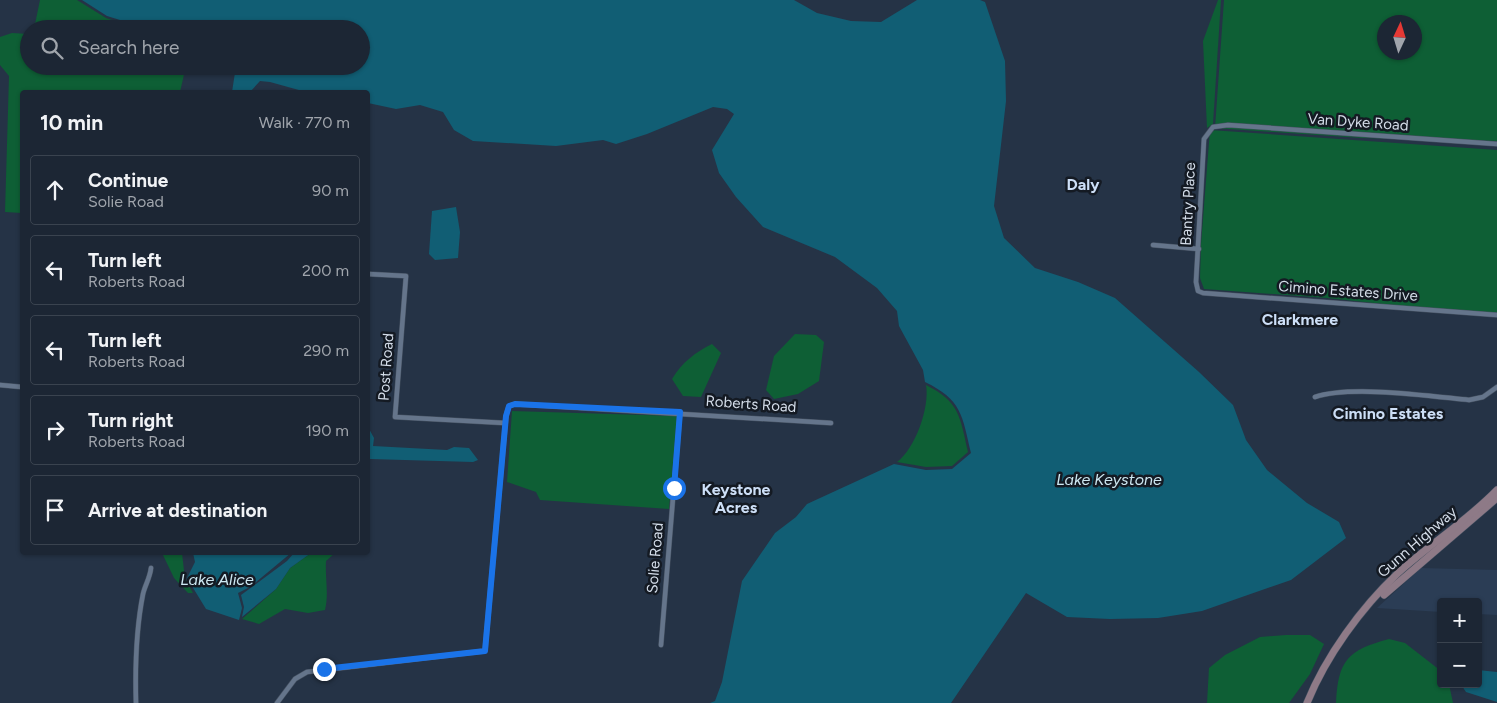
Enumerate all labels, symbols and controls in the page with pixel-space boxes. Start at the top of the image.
north arrow [1377,15,1422,60]
search box [20,20,370,75]
icon: search [38,34,66,62]
text: Search here [78,36,180,59]
street label: Van Dyke Road [1307,109,1409,135]
text: 10 min [40,110,103,135]
text: Walk · 770 m [259,113,350,132]
street label: Bantry Place [1177,162,1199,246]
text: Continue [88,169,168,192]
district label: Daly [1067,175,1100,194]
icon: ahead [41,176,69,204]
text: 90 m [312,181,349,200]
text: Solie Road [88,192,164,211]
text: Turn left [88,249,162,272]
icon: left [41,256,69,284]
text: 200 m [302,261,349,280]
text: Roberts Road [88,272,185,291]
street label: Cimino Estates Drive [1278,277,1418,305]
district label: Clarkmere [1262,310,1338,329]
text: Turn left [88,329,162,352]
street label: Post Road [375,332,397,402]
icon: left [41,336,69,364]
text: 290 m [303,341,349,360]
text: Roberts Road [88,352,185,371]
street label: Roberts Road [705,392,797,416]
district label: Cimino Estates [1333,404,1444,423]
text: Turn right [88,409,174,432]
icon: right [41,416,69,444]
text: 190 m [306,421,349,440]
text: Roberts Road [88,432,185,451]
water label: Lake Keystone [1056,470,1162,489]
route start [663,477,686,500]
district label: Keystone Acres [702,480,771,517]
icon: arrive [41,496,69,524]
text: Arrive at destination [88,499,267,522]
street label: Gunn Highway [1374,503,1460,581]
street label: Solie Road [643,522,667,594]
water label: Lake Alice [180,570,254,589]
map controls [1437,598,1482,688]
button: + [1437,598,1482,643]
button: − [1437,643,1482,688]
route end [313,658,336,681]

